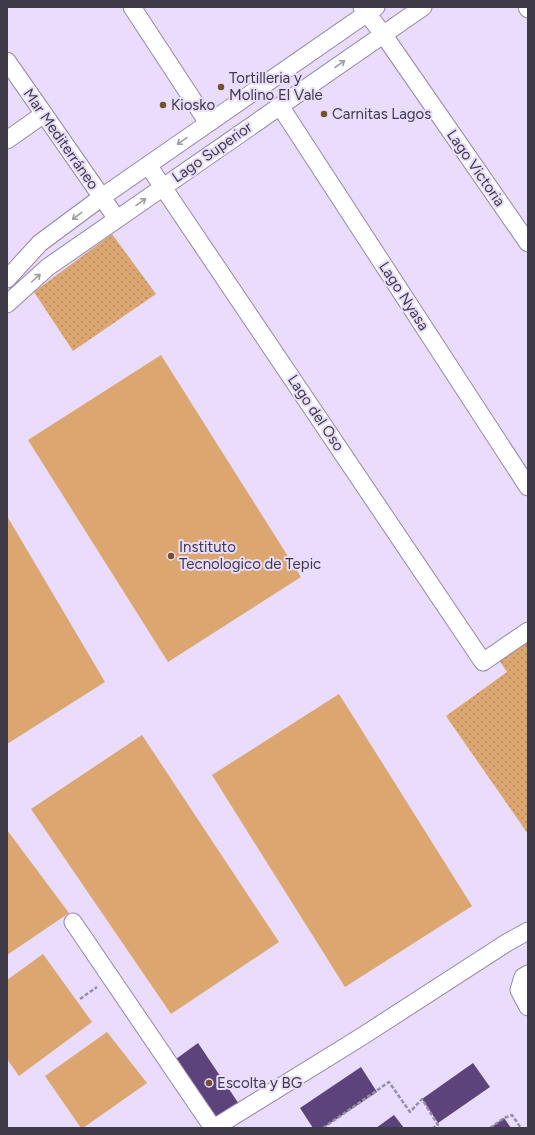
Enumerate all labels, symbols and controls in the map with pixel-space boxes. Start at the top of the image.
one-way arrow [334,60,345,68]
place label: Tortilleria y Molino El Vale [229,69,323,104]
marker: Tortilleria y Molino El Vale [216,82,226,92]
street label: Mar Mediterráneo [19,85,103,193]
place label: Kiosko [171,96,215,114]
marker: Kiosko [158,100,168,110]
place label: Carnitas Lagos [332,105,431,123]
marker: Carnitas Lagos [319,109,329,119]
street label: Lago Superior [168,118,256,186]
street label: Lago Victoria [443,126,509,210]
one-way arrow [177,137,188,145]
one-way arrow [135,198,146,206]
one-way arrow [71,212,82,220]
street label: Lago Nyasa [375,258,433,334]
one-way arrow [31,273,41,283]
street label: Lago del Oso [284,371,348,455]
place label: Instituto Tecnologico de Tepic [179,538,321,573]
marker: Instituto Tecnologico de Tepic [166,551,176,561]
place label: Escolta y BG [217,1074,302,1092]
marker: Escolta y BG [204,1078,214,1088]

